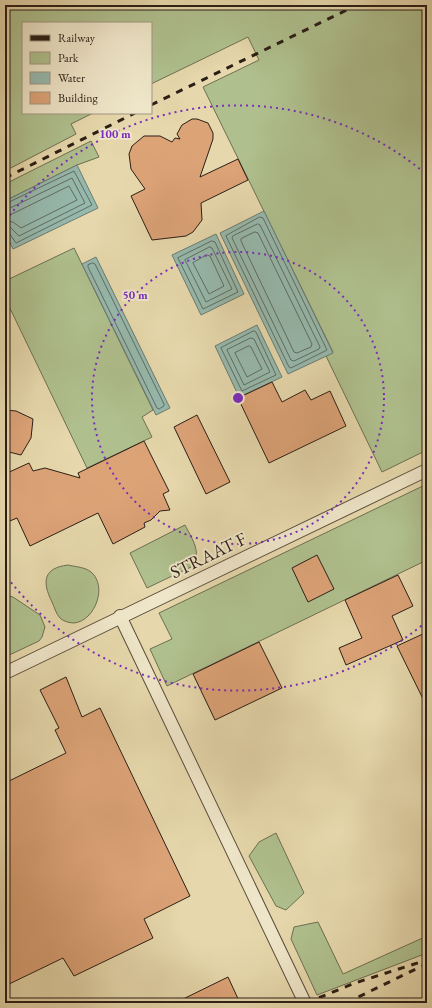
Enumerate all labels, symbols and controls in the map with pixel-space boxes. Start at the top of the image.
legend [22,22,152,114]
text: Railway [58,30,96,46]
text: Park [58,50,79,66]
text: Water [58,70,85,86]
text: Building [58,90,99,106]
text: 100 m [99,126,131,142]
text: 50 m [122,287,148,303]
centre of rings [231,391,245,405]
street label: STRAAT F [166,527,250,583]

